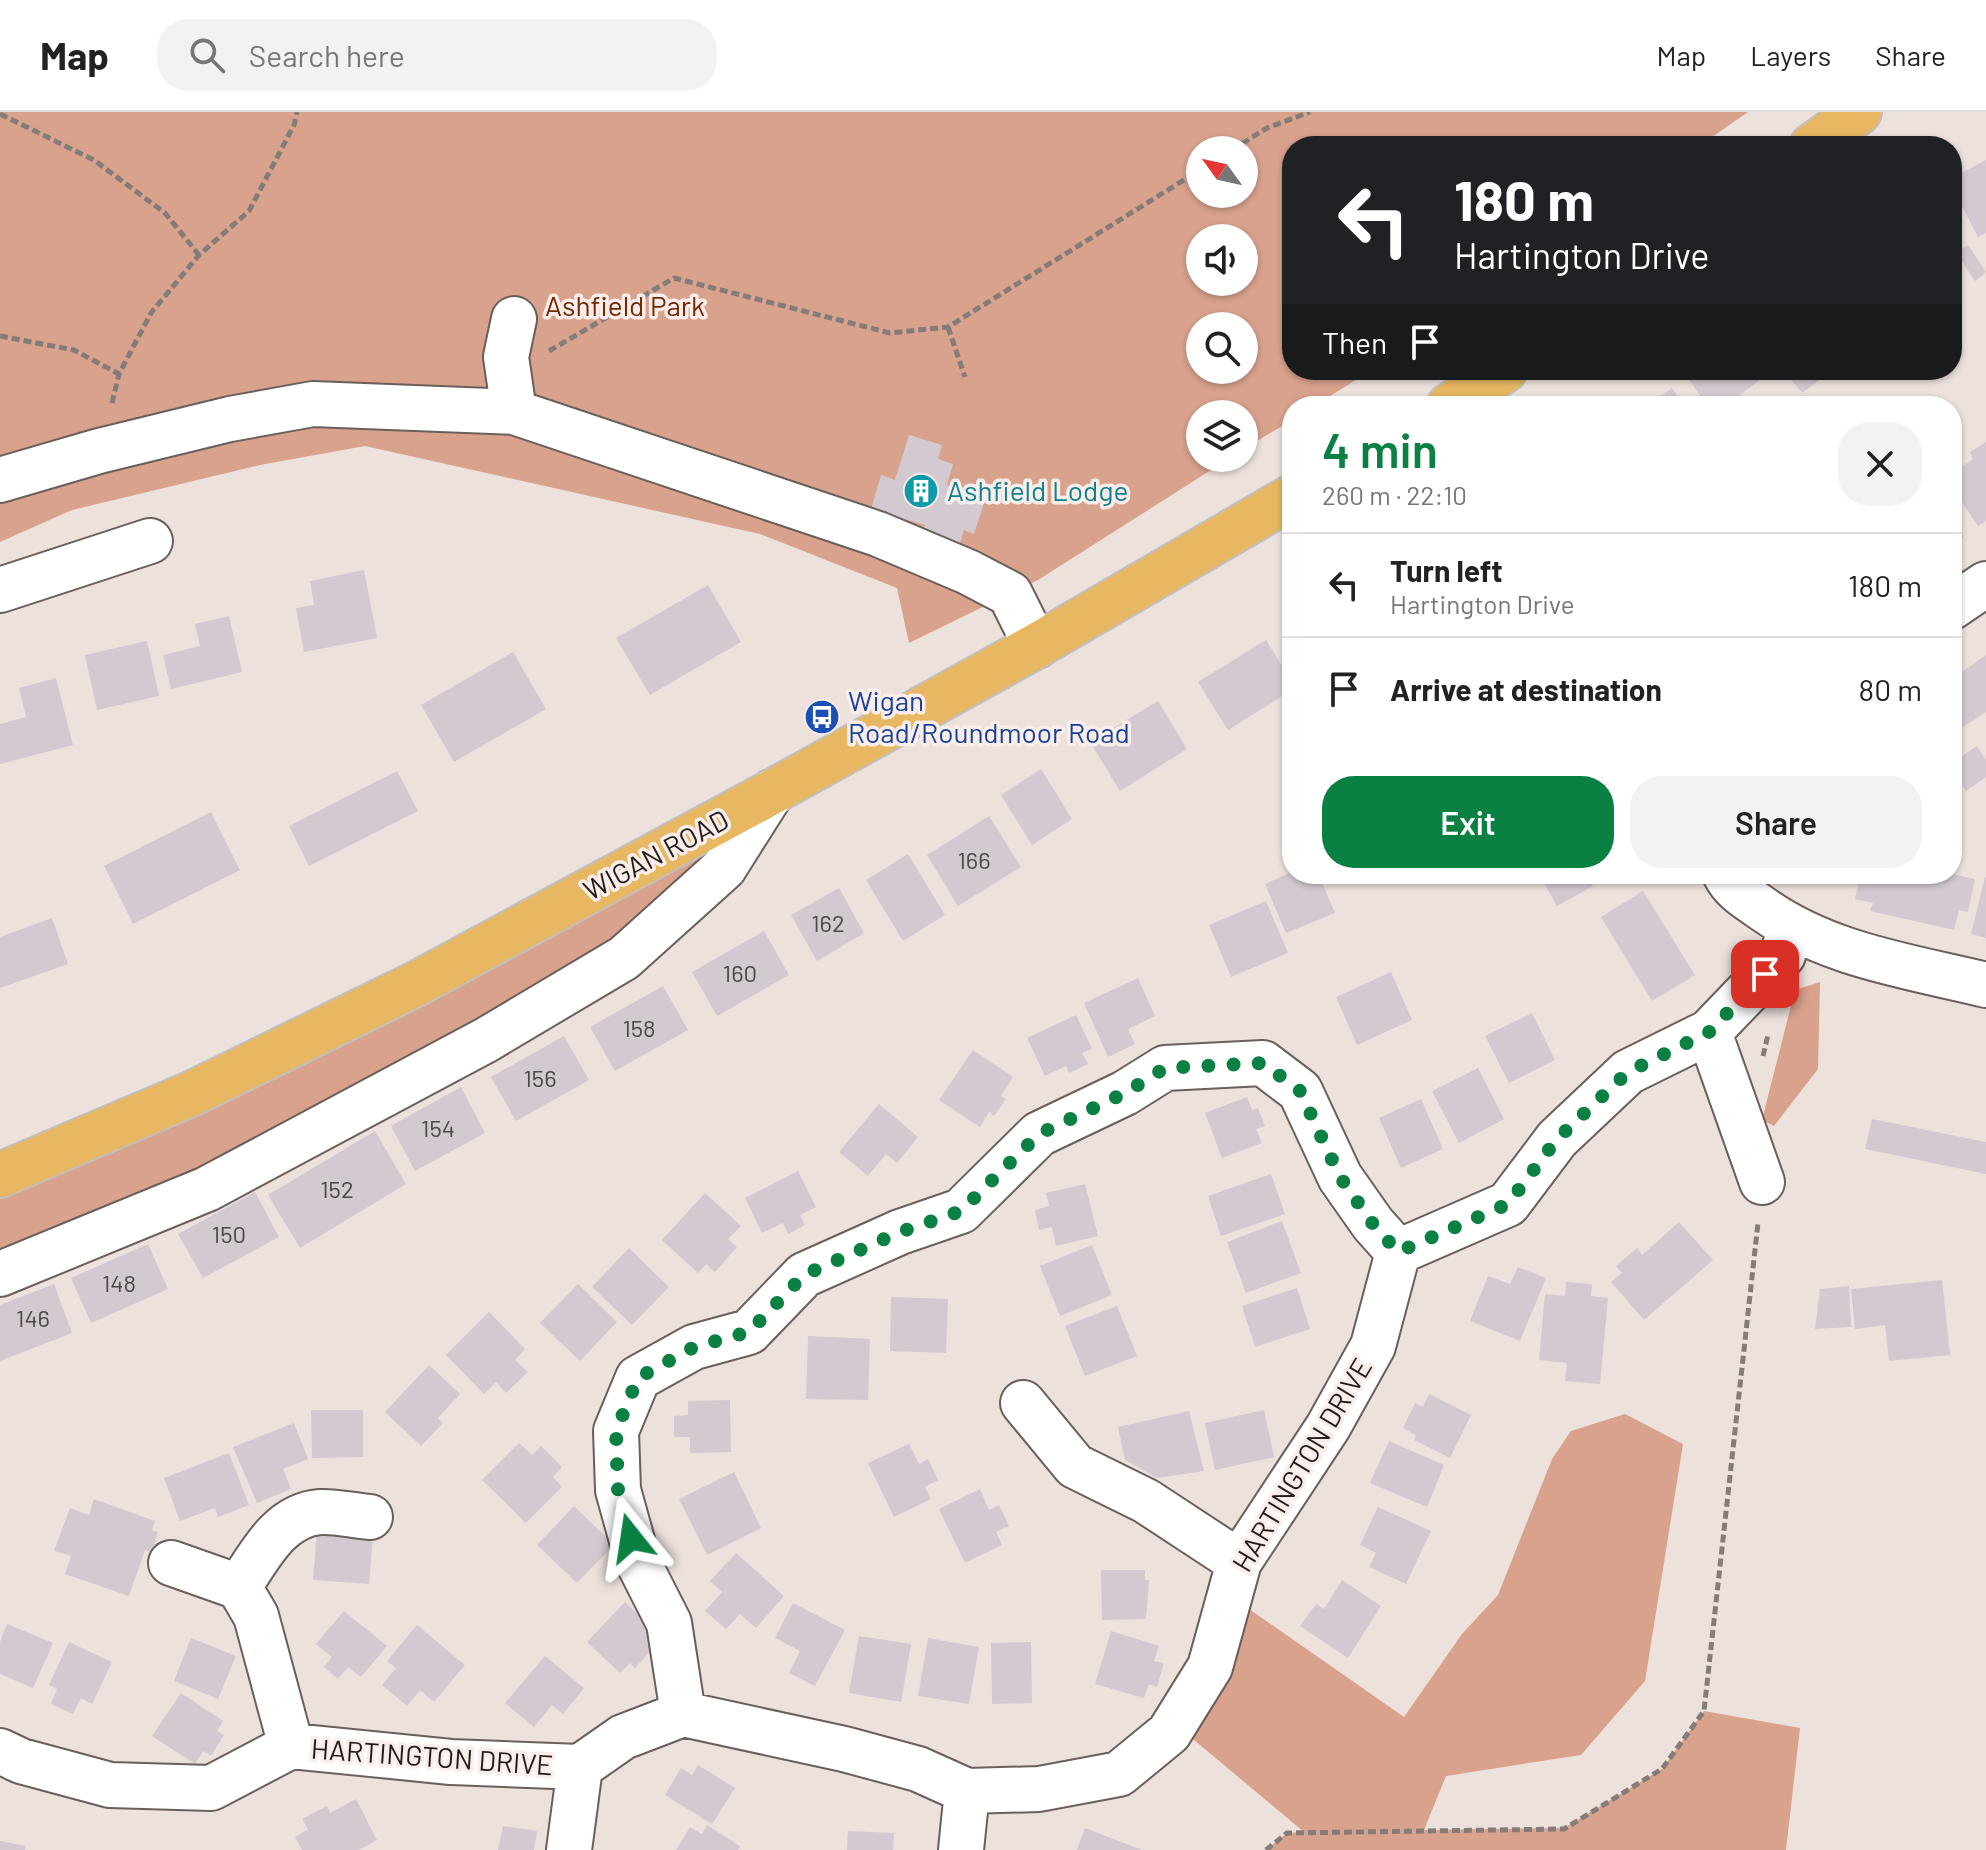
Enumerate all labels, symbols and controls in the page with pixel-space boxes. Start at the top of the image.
search box [157,19,717,91]
text: Map [40,32,109,78]
icon: search [185,33,229,77]
text: Search here [249,37,405,73]
text: Map [1656,38,1706,72]
text: Layers [1750,38,1831,72]
text: Share [1875,38,1946,72]
north arrow [1186,136,1258,208]
map controls [1186,136,1258,472]
text: 180 m [1454,165,1594,232]
icon: left [1322,168,1426,272]
button: sound [1186,224,1258,296]
text: Hartington Drive [1454,233,1710,276]
park label: Ashfield Park [545,288,705,322]
button: search [1186,312,1258,384]
icon: arrive [1403,320,1447,364]
text: Then [1322,324,1387,360]
button: layers [1186,400,1258,472]
text: 4 min [1322,420,1438,478]
button: close [1838,422,1922,506]
building icon: Ashfield Lodge [902,472,940,510]
place label: Ashfield Lodge [947,473,1128,507]
text: 260 m · 22:10 [1322,479,1467,510]
text: Turn left [1390,552,1503,588]
icon: left [1322,563,1366,607]
text: 180 m [1848,567,1922,603]
text: Hartington Drive [1390,588,1575,619]
icon: arrive [1322,667,1366,711]
text: Arrive at destination [1390,671,1662,707]
text: 80 m [1859,671,1922,707]
place label: Wigan Road/Roundmoor Road [848,683,1130,749]
bus stop icon: Wigan Road/Roundmoor Road [803,698,841,736]
button: Exit [1322,776,1614,868]
button: Share [1630,776,1922,868]
street label: WIGAN ROAD [577,802,734,907]
house number: 166 [957,845,991,874]
house number: 162 [811,908,845,937]
pin [1731,940,1799,1008]
icon: arrive [1743,952,1787,996]
house number: 160 [723,958,757,987]
house number: 158 [622,1013,656,1042]
house number: 156 [523,1063,557,1092]
house number: 154 [421,1113,455,1142]
house number: 152 [320,1174,354,1203]
house number: 150 [212,1219,246,1248]
house number: 148 [102,1268,136,1297]
house number: 146 [16,1303,50,1332]
street label: HARTINGTON DRIVE [1224,1352,1378,1577]
position arrow [589,1496,673,1580]
street label: HARTINGTON DRIVE [310,1731,554,1781]

